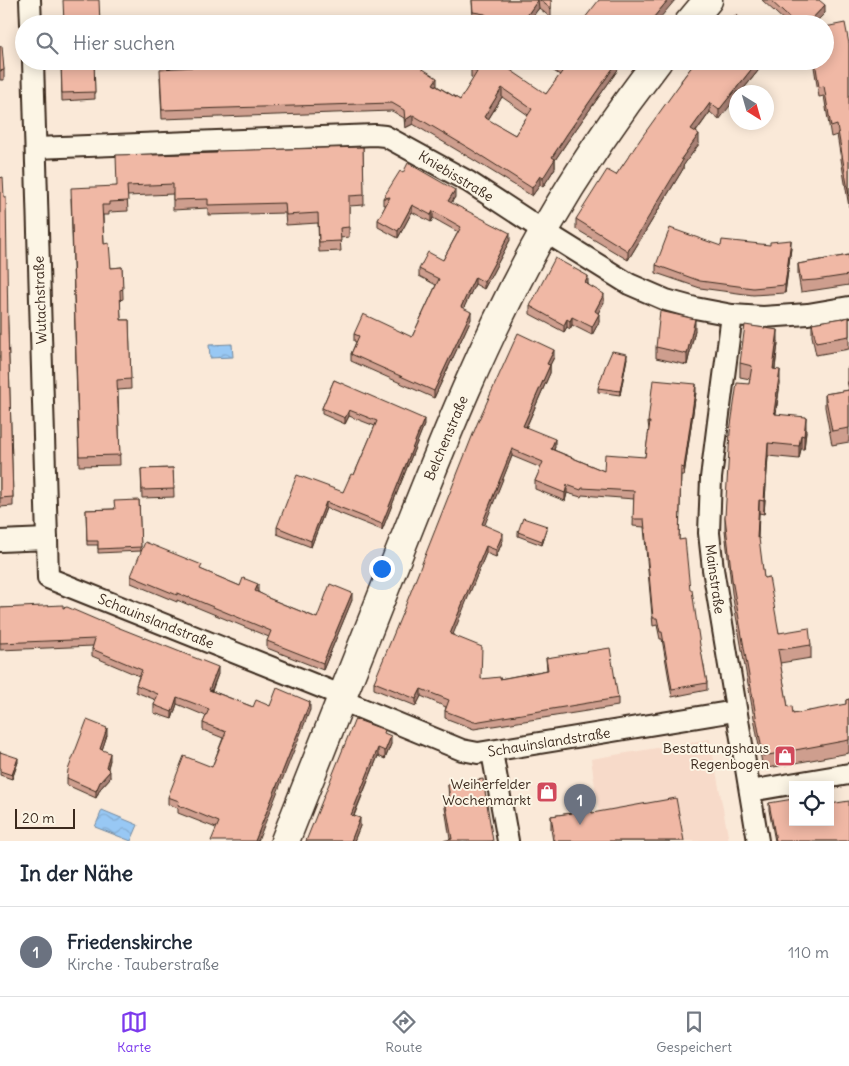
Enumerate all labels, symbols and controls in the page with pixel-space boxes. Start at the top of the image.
search box [15,15,834,70]
icon: search [33,29,61,57]
text: Hier suchen [73,31,175,55]
north arrow [729,85,774,130]
street label: Kniebisstraße [415,147,497,205]
street label: Wutachstraße [29,256,51,344]
street label: Belchenstraße [420,393,472,483]
street label: Mainstraße [701,543,729,615]
your location [369,556,395,582]
street label: Schauinslandstraße [95,589,217,653]
street label: Schauinslandstraße [486,723,612,761]
place label: Bestattungshaus Regenbogen [663,739,769,773]
shop icon: Bestattungshaus Regenbogen [773,744,797,768]
place label: Weiherfelder Wochenmarkt [442,775,531,809]
shop icon: Weiherfelder Wochenmarkt [535,780,559,804]
map controls [789,781,834,826]
button: locate [789,781,834,826]
pin: 1 [564,784,596,825]
scale bar [15,806,75,829]
text: 20 m [22,809,55,827]
text: In der Nähe [20,860,133,887]
text: Friedenskirche [67,930,193,954]
text: 1 [33,942,39,962]
text: 110 m [788,942,829,962]
text: Kirche · Tauberstraße [67,954,219,974]
tab: Karte [117,1008,151,1056]
tab: Route [385,1008,422,1056]
tab: Gespeichert [656,1008,732,1056]

